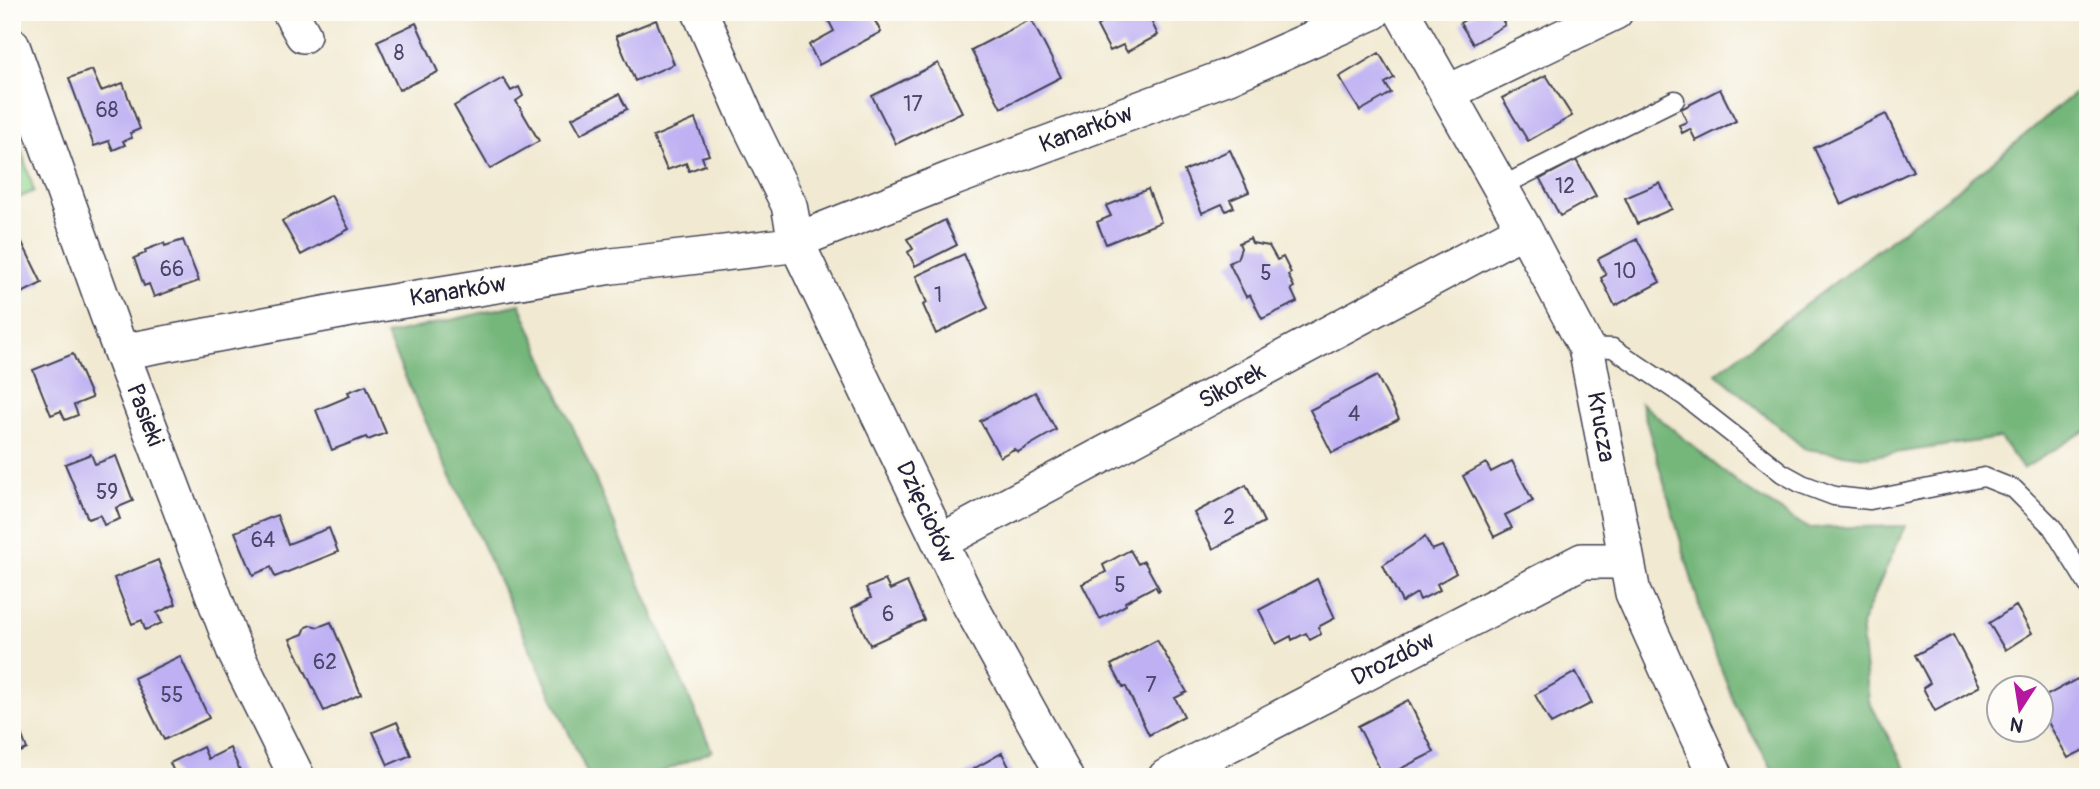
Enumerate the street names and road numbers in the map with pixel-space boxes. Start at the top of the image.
street label: Kanarków [1035,99,1137,159]
street label: Kanarków [408,269,508,313]
street label: Sikorek [1194,357,1270,415]
street label: Pasieki [120,380,170,450]
street label: Krucza [1581,390,1621,464]
street label: Dzięciołów [890,456,962,568]
street label: Drozdów [1346,626,1440,692]

